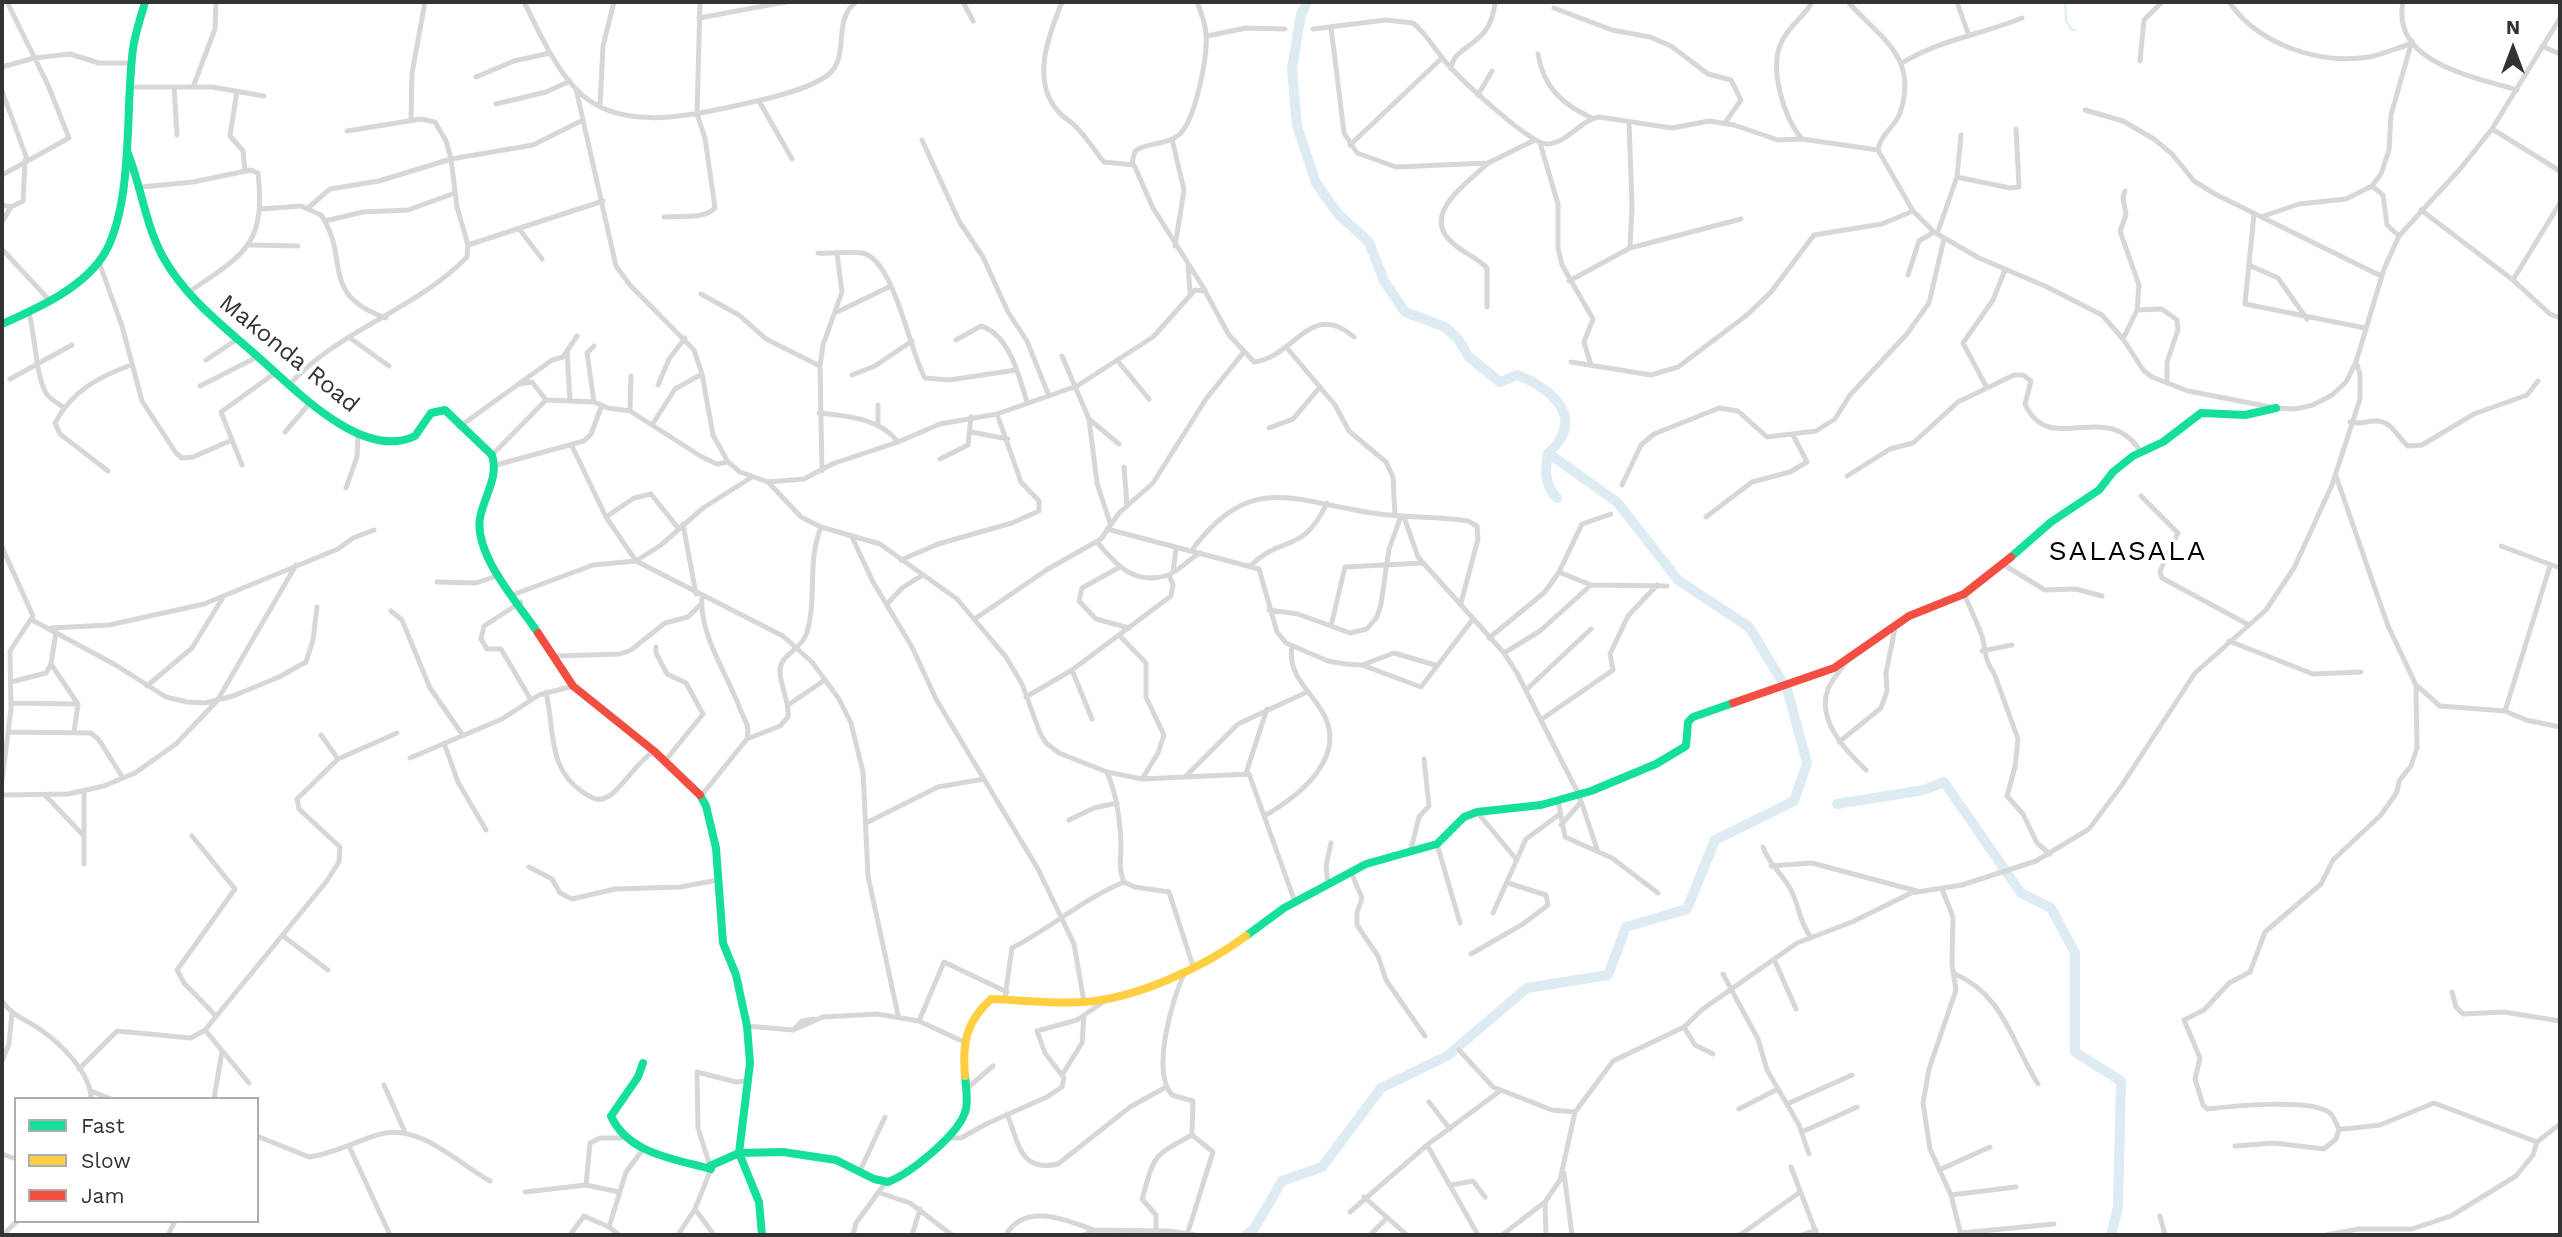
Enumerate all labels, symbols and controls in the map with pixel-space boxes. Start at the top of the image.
north arrow [2478,14,2548,84]
text: N [2506,16,2520,39]
street label: Makonda Road [213,289,365,419]
district label: SALASALA [2050,535,2206,569]
legend [14,1097,259,1223]
text: Fast [81,1113,125,1138]
text: Slow [81,1148,131,1173]
text: Jam [81,1183,124,1208]

